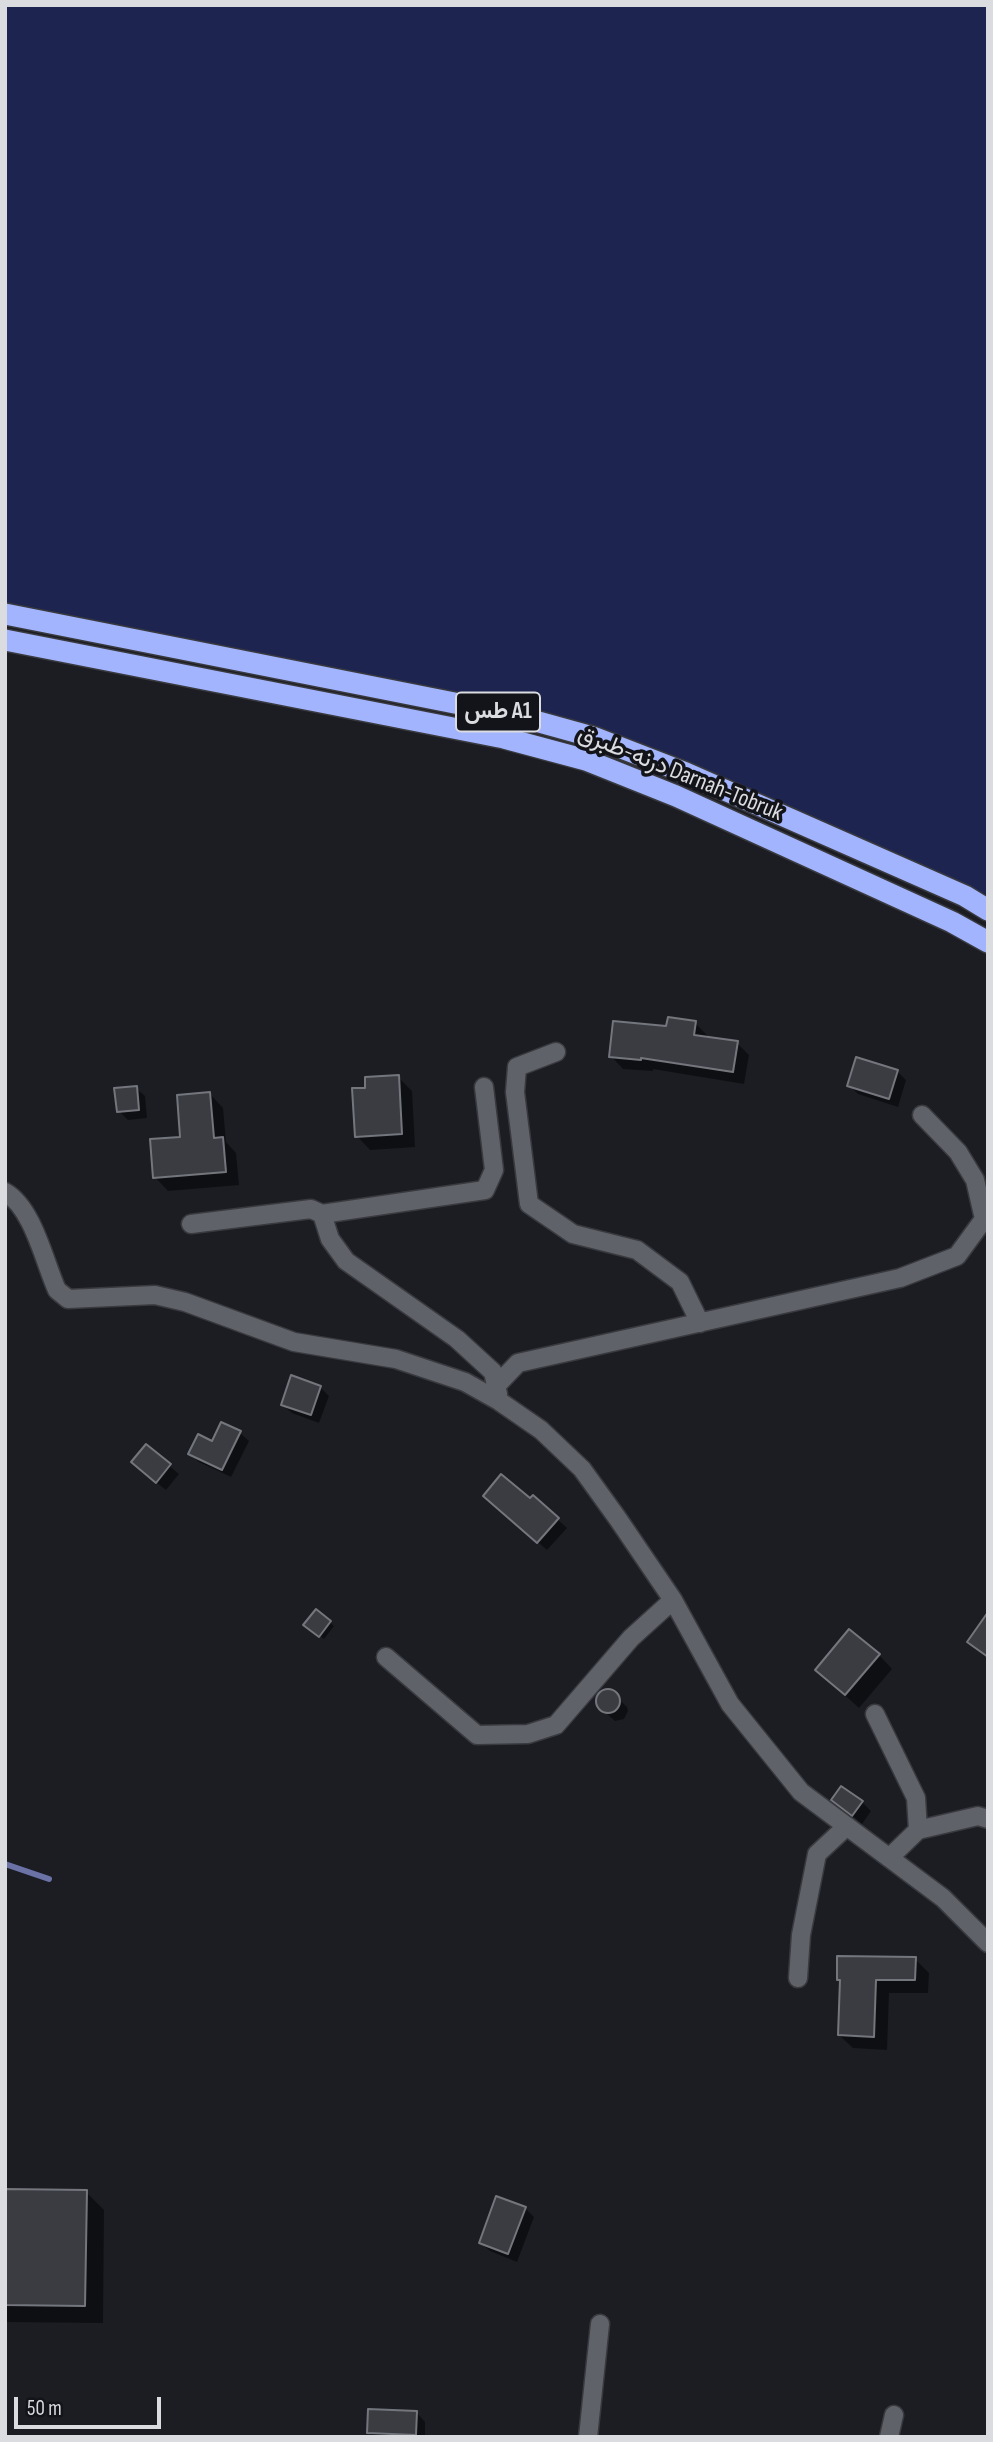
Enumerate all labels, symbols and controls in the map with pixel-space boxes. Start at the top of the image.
road number: طس A1 [456,692,540,732]
street label: درنه-طبرق Darnah-Tobruk [573,720,787,828]
scale bar [18,2382,164,2426]
text: 50 m [27,2396,62,2421]

